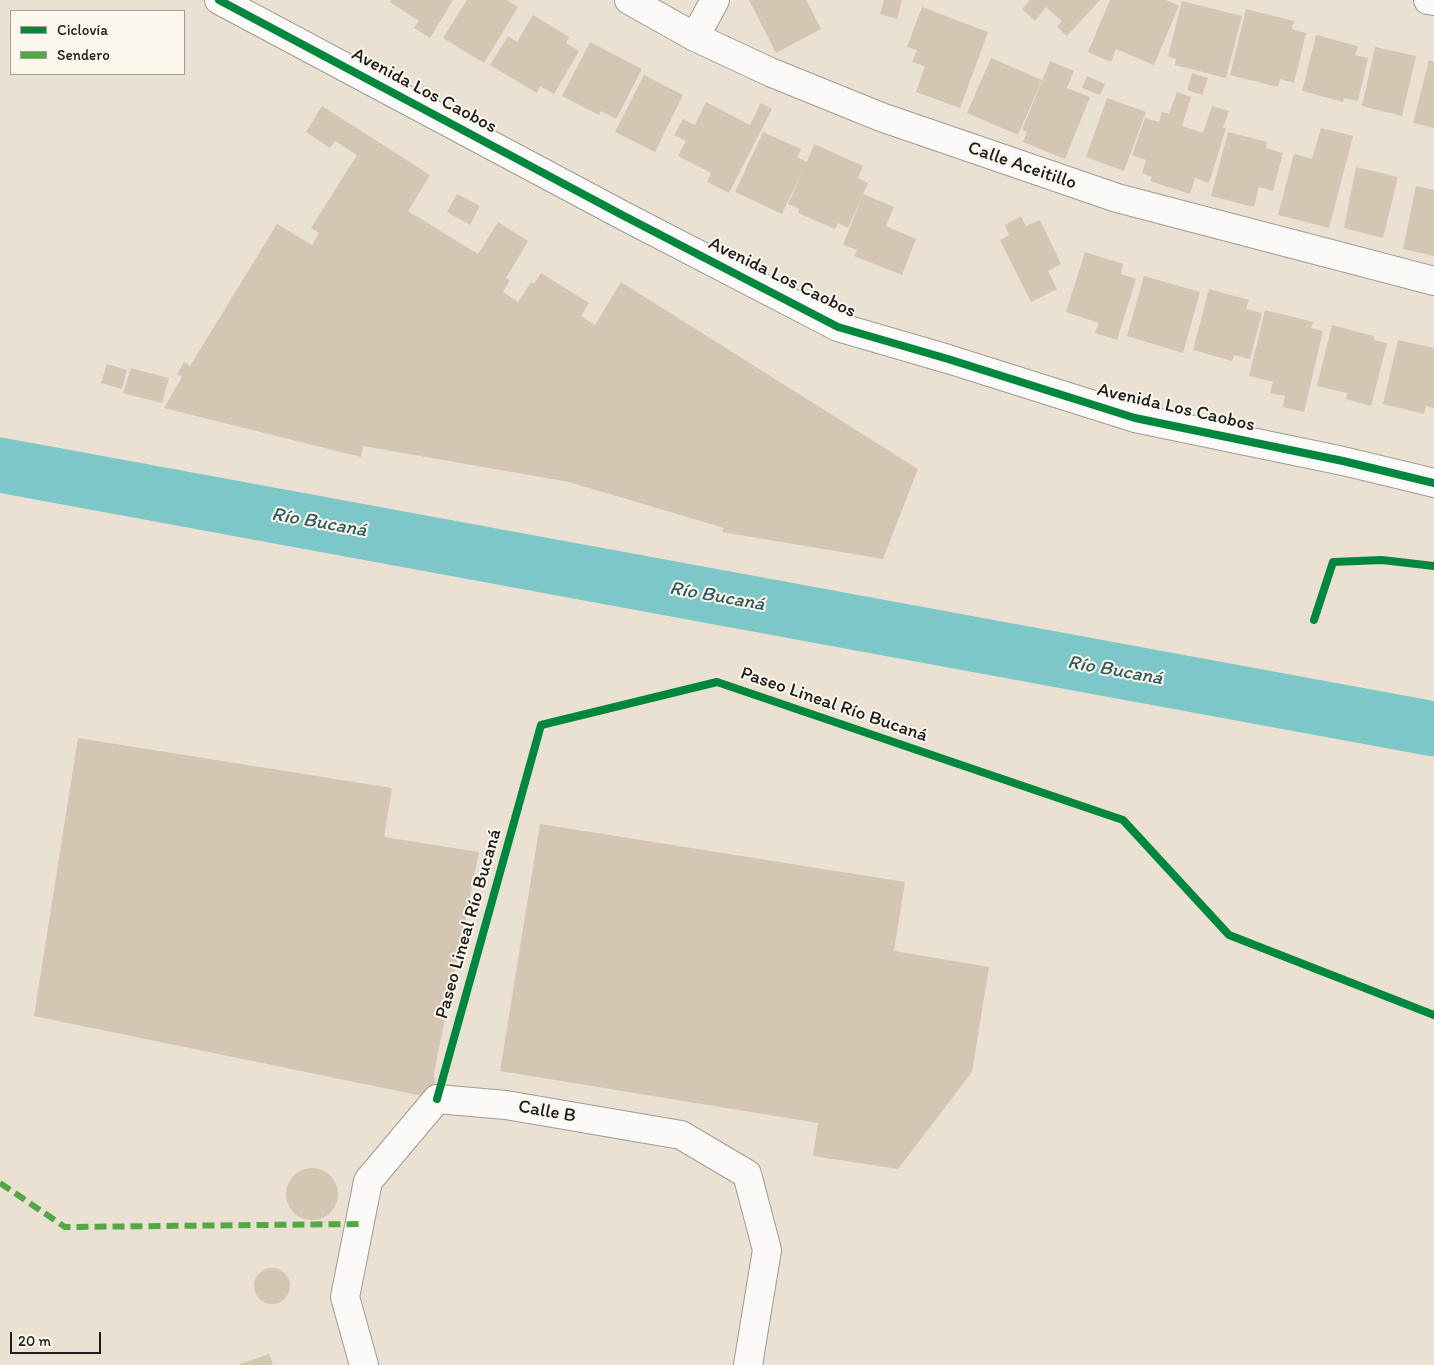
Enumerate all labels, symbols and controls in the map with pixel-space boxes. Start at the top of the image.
legend [10,10,185,75]
text: Ciclovía [57,21,108,39]
street label: Avenida Los Caobos [348,43,500,139]
text: Sendero [57,46,110,64]
street label: Calle Aceitillo [965,137,1079,195]
street label: Avenida Los Caobos [705,232,859,324]
street label: Avenida Los Caobos [1095,379,1257,437]
water label: Río Bucaná [270,503,368,543]
water label: Río Bucaná [668,577,766,617]
water label: Río Bucaná [1066,651,1164,691]
street label: Paseo Lineal Río Bucaná [737,662,931,748]
street label: Paseo Lineal Río Bucaná [431,826,507,1022]
street label: Calle B [516,1096,578,1128]
scale bar [12,1322,104,1354]
text: 20 m [18,1332,51,1350]

